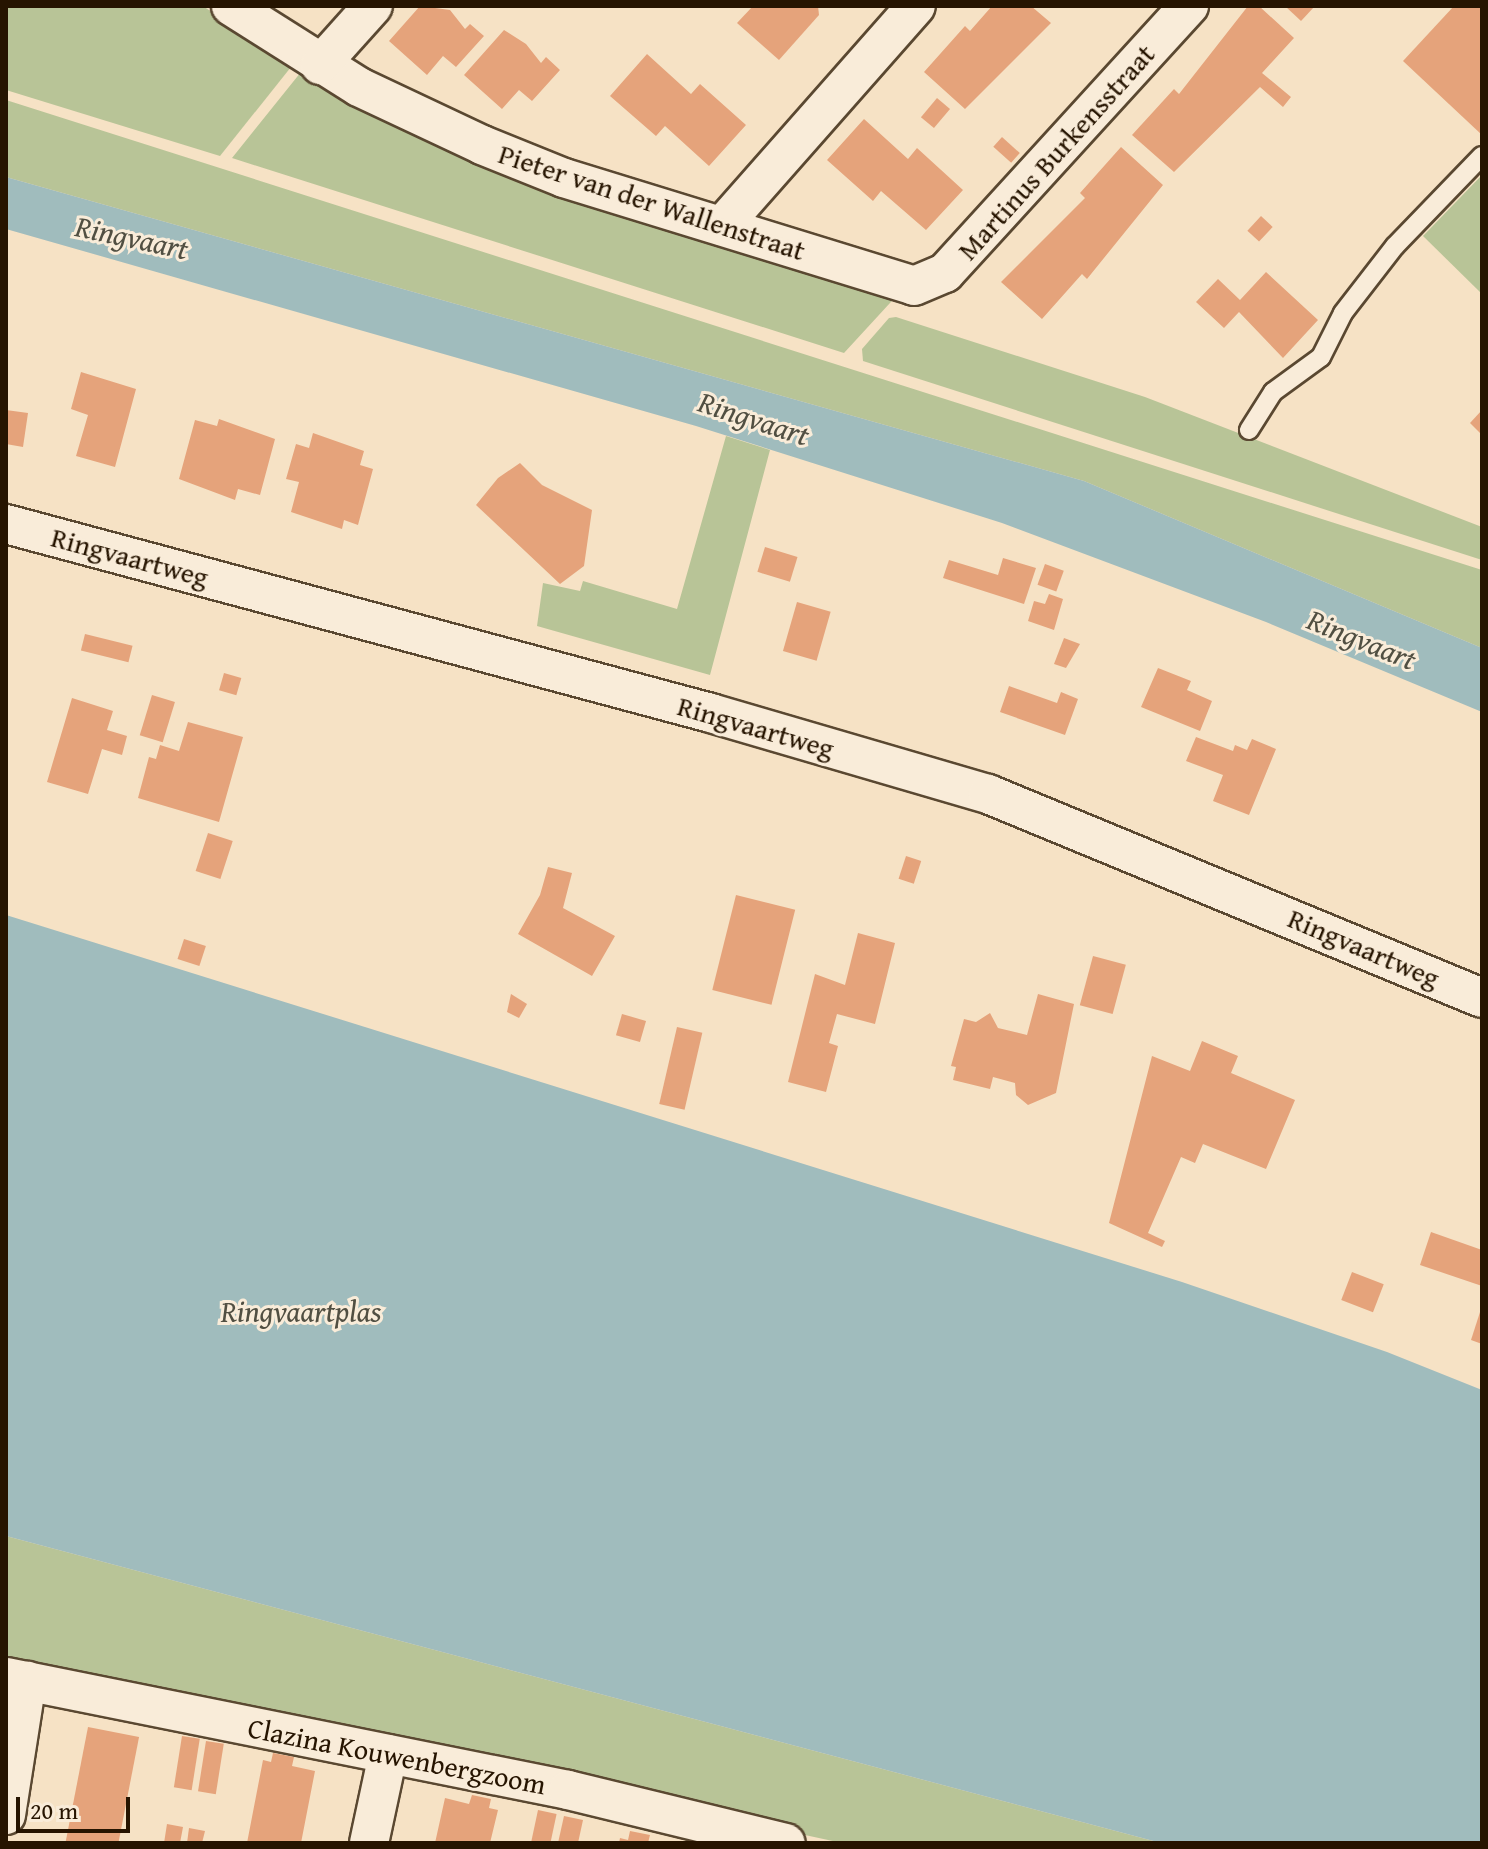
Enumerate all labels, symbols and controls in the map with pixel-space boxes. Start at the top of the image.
street label: Martinus Burkensstraat [950,37,1162,267]
street label: Pieter van der Wallenstraat [495,137,809,267]
water label: Ringvaart [72,208,192,266]
water label: Ringvaart [694,383,814,453]
street label: Ringvaartweg [48,520,212,594]
water label: Ringvaart [1302,601,1422,677]
street label: Ringvaartweg [674,689,838,765]
street label: Ringvaartweg [1283,901,1445,995]
water label: Ringvaartplas [221,1293,381,1329]
street label: Clazina Kouwenbergzoom [245,1711,549,1801]
scale bar [20,1781,134,1831]
text: 20 m [30,1793,78,1828]

